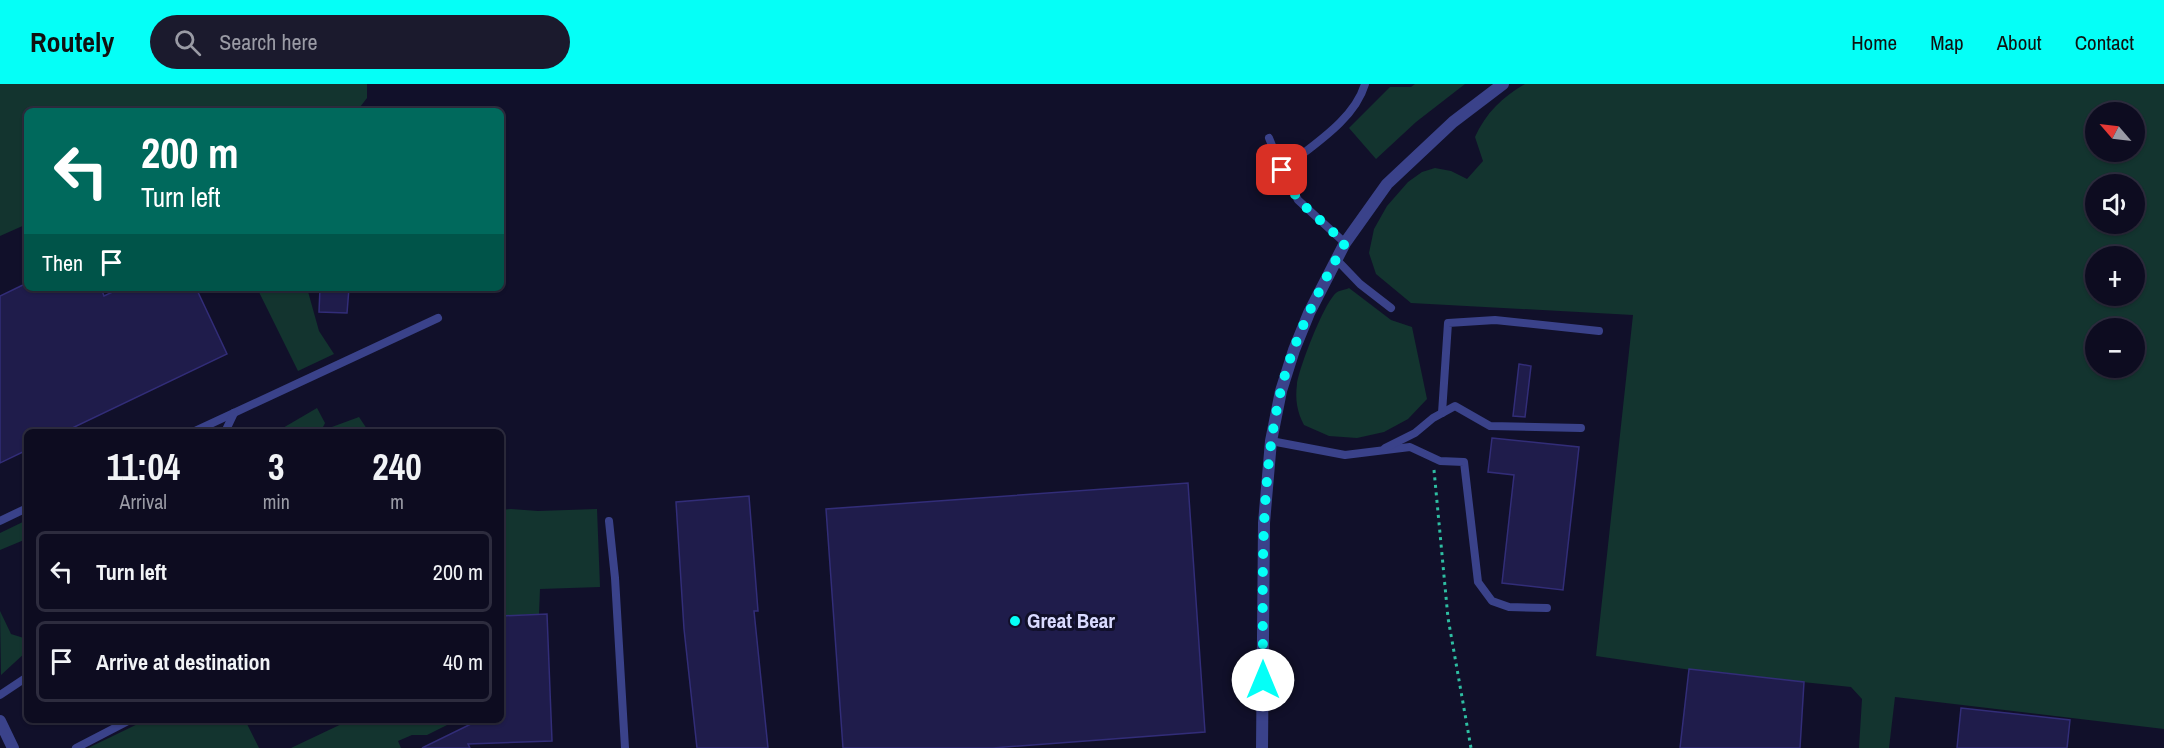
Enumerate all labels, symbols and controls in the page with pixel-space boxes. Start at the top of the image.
search box [150,15,570,69]
text: Routely [30,23,114,61]
icon: search [171,26,204,59]
text: Search here [219,27,317,57]
text: Home [1851,28,1897,57]
text: Map [1930,28,1964,57]
text: About [1997,28,2042,57]
text: Contact [2075,28,2134,57]
north arrow [2085,102,2145,162]
map controls [2085,102,2145,378]
text: 200 m [141,125,239,181]
icon: left [42,132,120,210]
pin [1256,144,1307,195]
icon: arrive [1265,153,1298,186]
button: sound [2085,174,2145,234]
text: Turn left [141,179,220,215]
icon: arrive [95,246,128,279]
button: + [2085,246,2145,306]
text: Then [42,248,83,278]
button: − [2085,318,2145,378]
text: 11:04 [106,443,180,491]
text: 3 [268,443,285,491]
text: 240 [372,443,422,491]
text: Arrival [120,488,167,515]
text: min [263,488,290,515]
text: m [390,488,404,515]
icon: left [45,555,78,588]
text: Turn left [96,557,167,587]
text: 200 m [433,557,483,587]
place label: Great Bear [1027,606,1115,635]
marker: Great Bear [1008,614,1022,628]
icon: arrive [45,645,78,678]
text: Arrive at destination [96,647,270,677]
text: 40 m [443,647,483,677]
position arrow [1231,648,1295,712]

